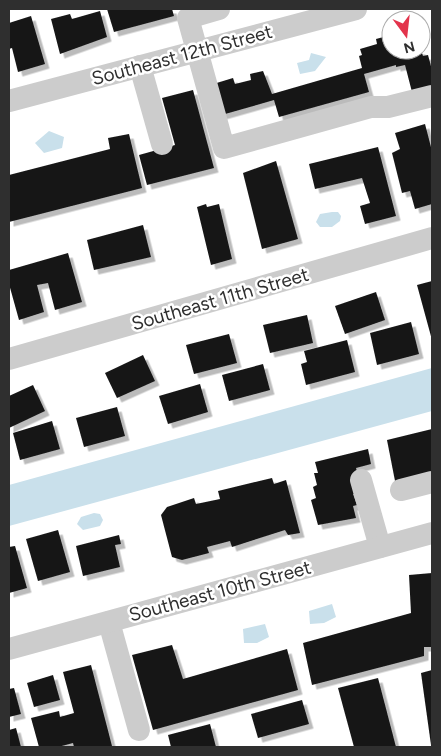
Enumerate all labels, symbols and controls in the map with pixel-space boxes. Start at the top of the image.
north arrow [381,10,431,60]
street label: Southeast 12th Street [89,20,275,90]
text: N [402,37,417,57]
street label: Southeast 11th Street [129,263,311,335]
street label: Southeast 10th Street [126,556,314,626]

